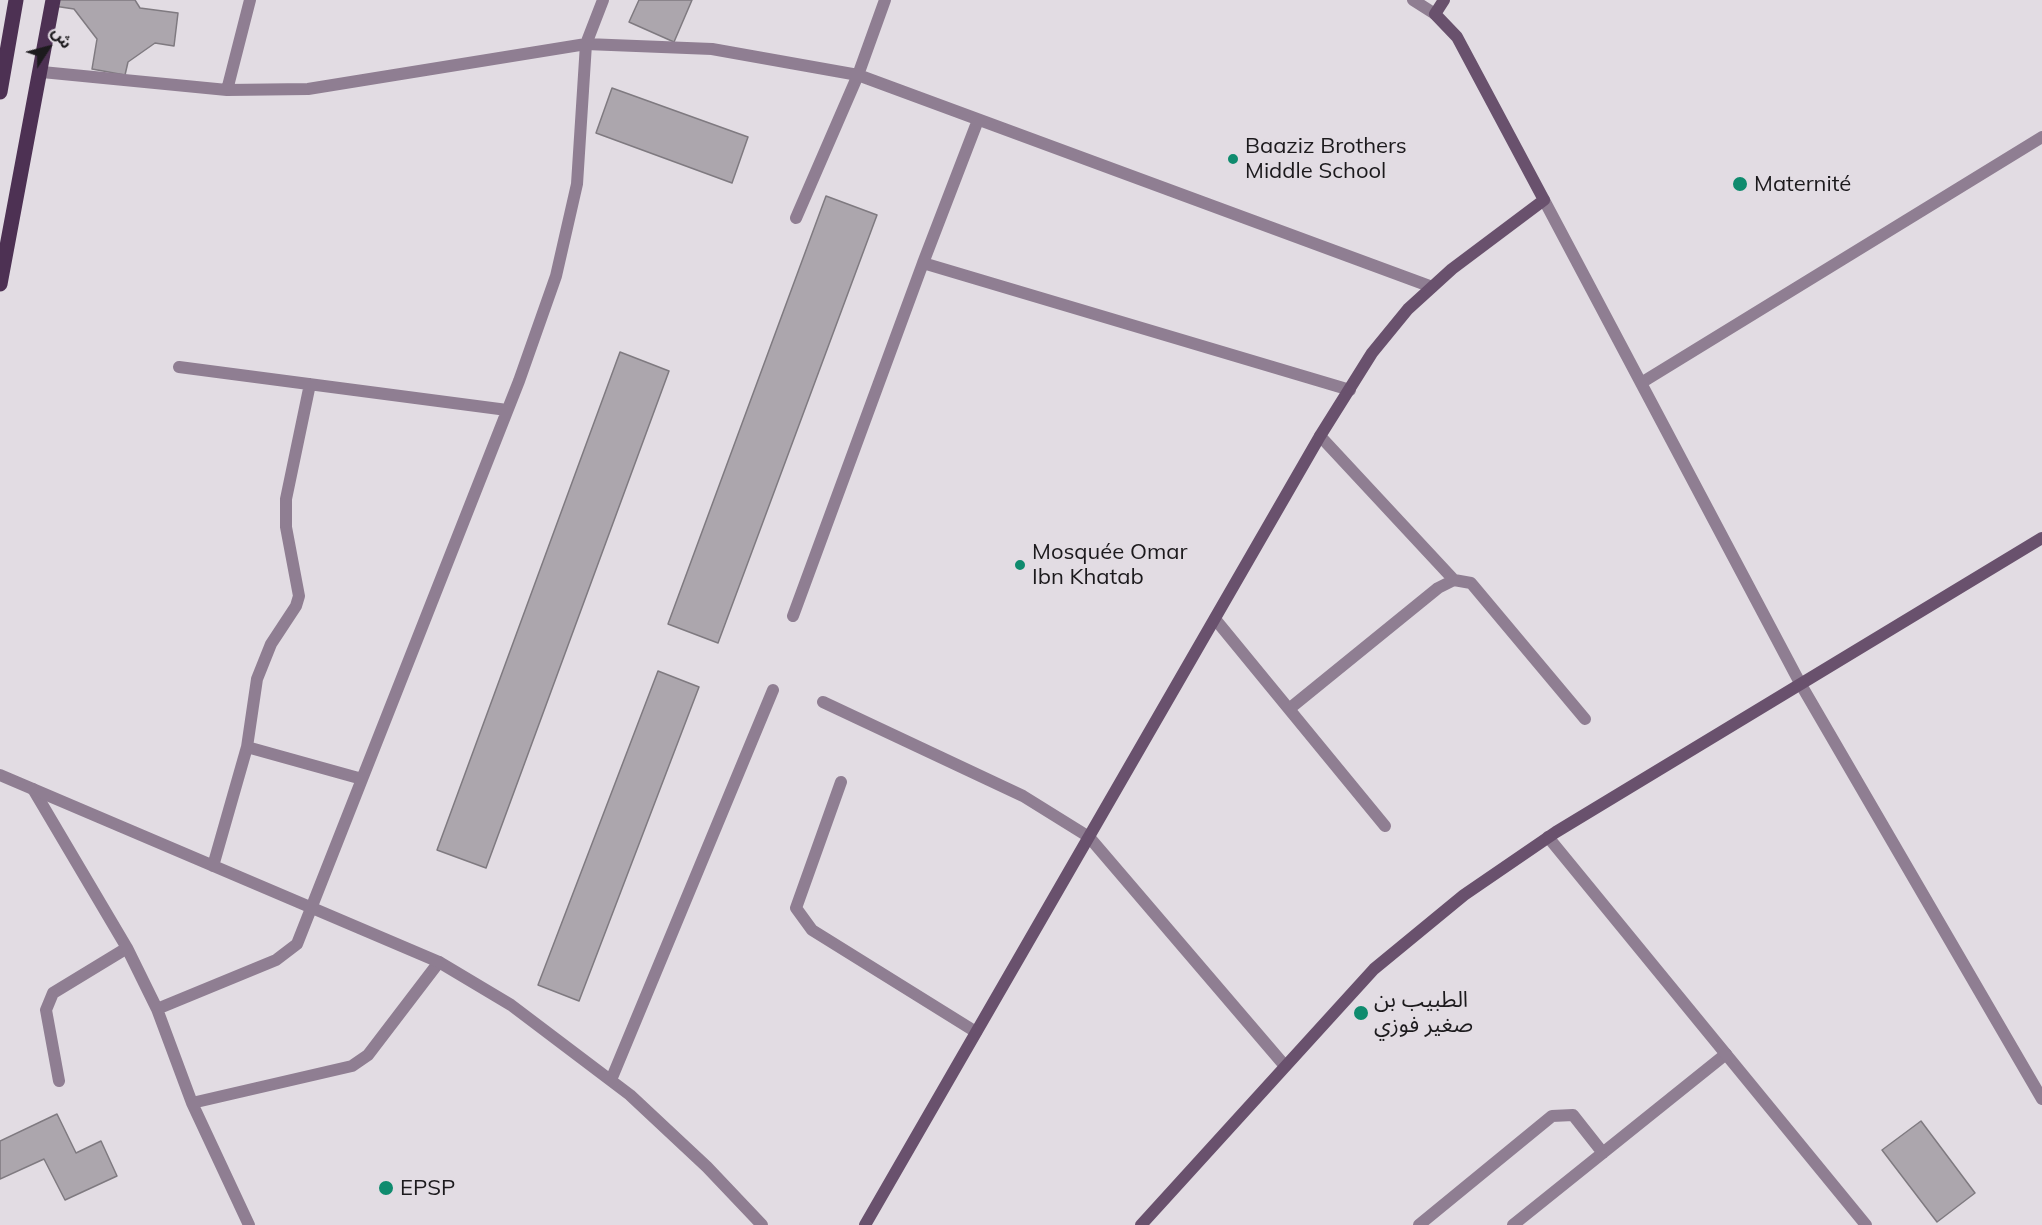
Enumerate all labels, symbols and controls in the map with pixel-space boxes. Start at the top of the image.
north arrow [18,18,78,78]
text: ش [48,23,77,52]
place label: Baaziz Brothers Middle School [1245,133,1407,184]
marker: Baaziz Brothers Middle School [1226,152,1240,166]
place label: Maternité [1754,171,1851,197]
marker: Maternité [1731,175,1749,193]
place label: Mosquée Omar Ibn Khatab [1032,539,1187,590]
marker: Mosquée Omar Ibn Khatab [1013,558,1027,572]
place label: الطبيب بن صغير فوزي [1374,987,1473,1038]
marker: الطبيب بن صغير فوزي [1352,1004,1370,1022]
place label: EPSP [400,1175,455,1201]
marker: EPSP [377,1179,395,1197]

